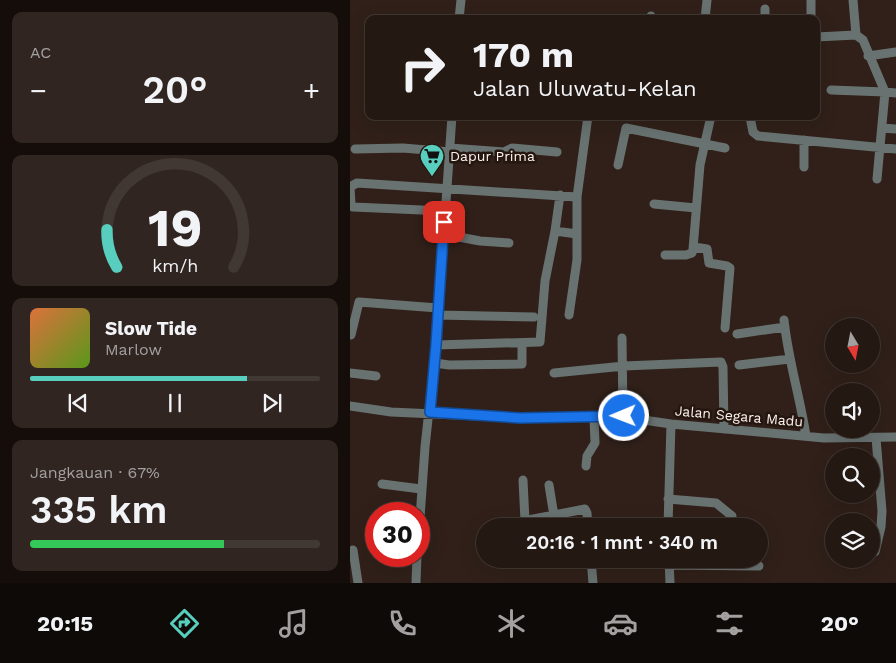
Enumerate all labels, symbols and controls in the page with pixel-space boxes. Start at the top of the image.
text: 170 m [473,34,574,76]
icon: right [390,35,455,100]
text: AC [30,43,51,62]
text: 20° [143,68,207,112]
text: − [30,74,47,107]
text: + [303,74,320,107]
text: Jalan Uluwatu-Kelan [473,76,697,101]
supermarket icon: Dapur Prima [419,143,445,177]
place label: Dapur Prima [450,148,535,164]
text: 19 [148,198,202,259]
pin [423,201,465,243]
icon: arrive [430,208,458,236]
text: km/h [152,255,198,276]
text: Slow Tide [105,317,197,340]
north arrow [825,318,880,372]
map controls [825,318,880,568]
text: Marlow [105,340,162,359]
button: sound [825,383,880,438]
icon: previous [64,389,92,417]
icon: pause [161,389,189,417]
icon: next [258,389,286,417]
position arrow [597,389,649,441]
street label: Jalan Segara Madu [674,402,804,430]
button: search [825,448,880,503]
text: Jangkauan · 67% [30,463,160,482]
text: 335 km [30,488,167,532]
speed limit sign: 30 [365,502,430,567]
button: layers [825,513,880,568]
text: 20:16 · 1 mnt · 340 m [526,531,718,554]
icon: directions [167,606,202,641]
icon: music [276,606,311,641]
icon: phone [385,606,420,641]
icon: climate [494,606,529,641]
icon: car [603,606,638,641]
icon: filters [712,606,747,641]
text: 20:15 [37,611,93,636]
text: 20° [821,611,859,636]

